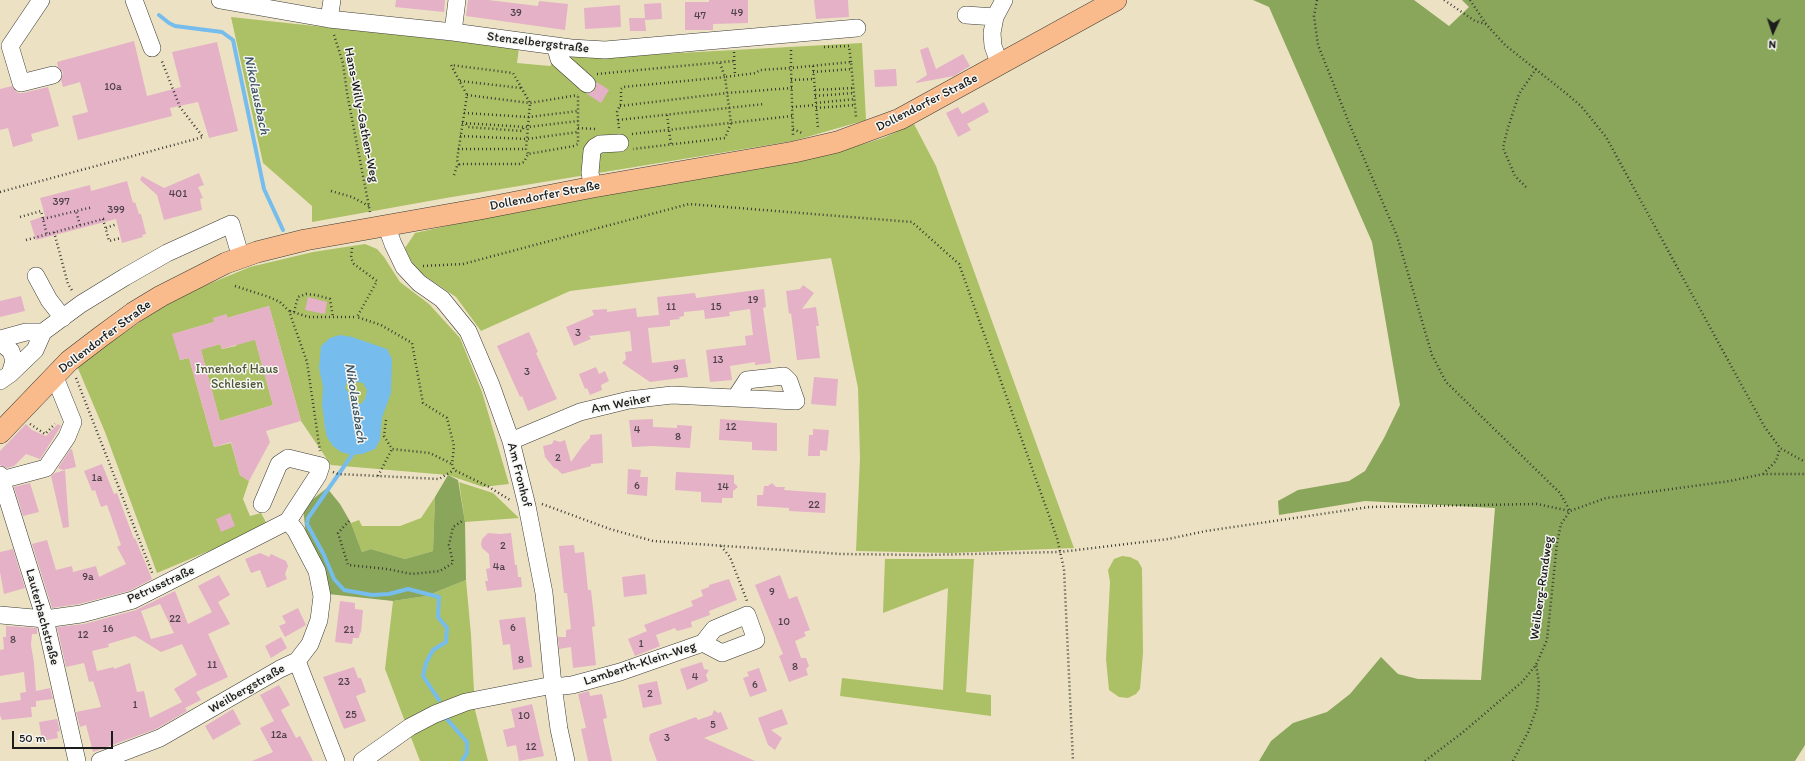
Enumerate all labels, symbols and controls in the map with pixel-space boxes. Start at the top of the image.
house number: 39 [510,6,522,20]
house number: 49 [731,6,743,20]
house number: 47 [694,9,706,23]
north arrow [1753,12,1793,52]
street label: Stenzelbergstraße [486,29,590,57]
text: N [1768,38,1776,51]
street label: Hans-Willy-Gathen-Weg [340,46,382,184]
water label: Nikolausbach [239,54,273,136]
street label: Dollendorfer Straße [874,71,980,135]
house number: 10a [104,80,122,94]
street label: Dollendorfer Straße [489,178,601,214]
house number: 401 [169,187,187,201]
house number: 397 [52,195,70,209]
house number: 399 [107,203,125,217]
house number: 19 [748,293,758,307]
street label: Dollendorfer Straße [56,297,154,377]
house number: 11 [666,300,676,314]
house number: 15 [711,300,721,314]
house number: 3 [575,326,581,340]
house number: 13 [712,353,724,367]
park label: Innenhof Haus Schlesien [196,362,278,393]
water label: Nikolausbach [340,362,370,444]
house number: 9 [673,362,679,376]
house number: 3 [524,365,530,379]
street label: Am Weiher [590,391,652,417]
house number: 12 [726,420,736,434]
house number: 4 [634,423,640,437]
house number: 8 [675,430,681,444]
street label: Am Fronhof [503,441,535,509]
house number: 2 [555,451,561,465]
house number: 1a [92,471,102,485]
house number: 6 [634,479,640,493]
house number: 14 [717,480,729,494]
house number: 22 [808,498,820,512]
street label: Weilberg-Rundweg [1527,535,1557,641]
house number: 2 [500,539,506,553]
house number: 4a [493,560,505,574]
street label: Petrusstraße [125,563,197,607]
street label: Lauterbachstraße [22,567,62,667]
house number: 9a [82,570,94,584]
house number: 9 [769,585,775,599]
house number: 22 [169,612,181,626]
house number: 10 [778,615,790,629]
house number: 6 [510,621,516,635]
house number: 16 [103,622,113,636]
house number: 21 [344,623,354,637]
house number: 12 [78,628,88,642]
house number: 8 [10,633,16,647]
house number: 1 [638,637,644,651]
street label: Lamberth-Klein-Weg [582,638,698,690]
house number: 8 [518,653,524,667]
house number: 11 [207,658,217,672]
house number: 8 [792,660,798,674]
street label: Weilbergstraße [206,661,288,717]
house number: 4 [692,670,698,684]
house number: 23 [338,675,350,689]
house number: 6 [752,678,758,692]
house number: 2 [647,687,653,701]
house number: 1 [132,698,138,712]
house number: 25 [345,708,357,722]
house number: 10 [518,709,530,723]
house number: 5 [710,718,716,732]
scale bar [14,723,115,749]
house number: 12a [271,728,287,742]
text: 50 m [19,731,45,745]
house number: 3 [664,731,670,745]
house number: 12 [526,740,536,754]

